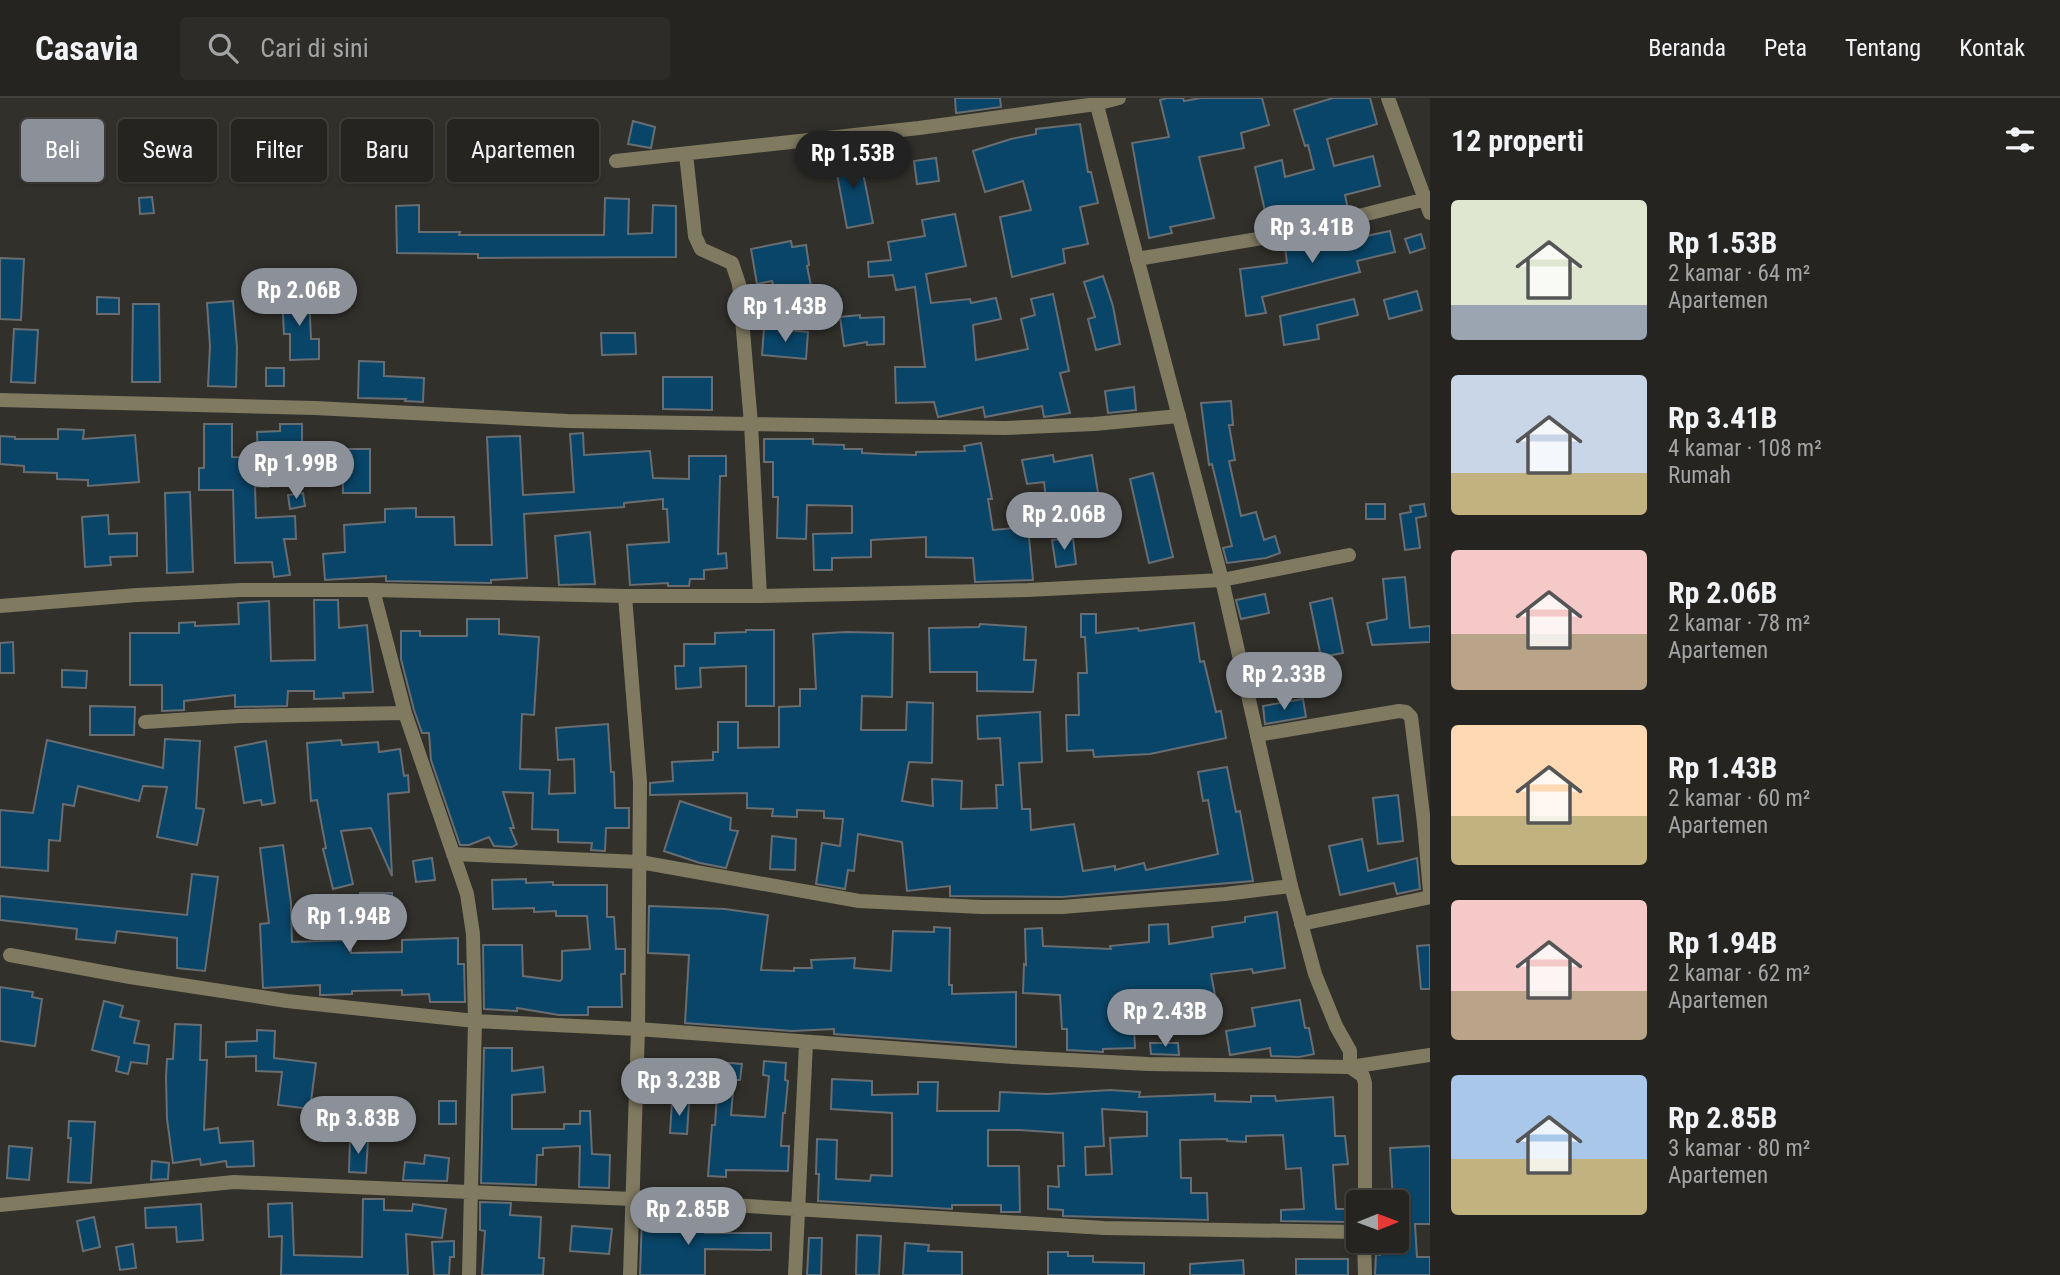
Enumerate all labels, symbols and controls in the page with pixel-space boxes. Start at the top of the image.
search box [180,17,670,80]
text: Casavia [35,29,138,68]
icon: search [204,29,242,67]
text: Cari di sini [260,33,369,63]
text: Beranda [1648,34,1726,62]
text: Peta [1764,34,1807,62]
text: Tentang [1845,34,1921,62]
text: Kontak [1959,34,2025,62]
chip: Beli [21,119,104,182]
chip: Sewa [118,119,217,182]
chip: Filter [231,119,327,182]
chip: Baru [341,119,433,182]
chip: Apartemen [447,119,599,182]
icon: filters [2001,121,2039,159]
text: 12 properti [1451,123,1584,158]
pin: Rp 1.53B [781,132,925,191]
text: Rp 1.53B [811,140,895,167]
pin: Rp 3.41B [1240,206,1384,265]
text: Rp 3.41B [1270,214,1354,241]
text: Rp 1.53B [1668,225,1777,260]
icon: home [1507,228,1591,312]
text: 2 kamar · 64 m² [1668,260,1810,287]
pin: Rp 2.06B [227,268,371,328]
text: Rp 2.06B [257,277,341,304]
pin: Rp 1.43B [713,285,857,344]
text: Apartemen [1668,287,1768,314]
text: Rp 1.43B [743,293,827,320]
text: Rp 3.41B [1668,400,1777,435]
icon: home [1507,403,1591,487]
text: 4 kamar · 108 m² [1668,435,1822,462]
pin: Rp 1.99B [224,442,368,501]
text: Rp 1.99B [254,450,338,477]
text: Rumah [1668,462,1731,489]
pin: Rp 2.06B [992,492,1136,552]
text: Rp 2.06B [1022,501,1106,528]
text: Rp 2.06B [1668,575,1777,610]
icon: home [1507,578,1591,662]
text: 2 kamar · 78 m² [1668,610,1810,637]
text: Apartemen [1668,637,1768,664]
pin: Rp 2.33B [1212,652,1356,712]
text: Rp 2.33B [1242,661,1326,688]
text: Rp 1.43B [1668,750,1777,785]
icon: home [1507,753,1591,837]
text: 2 kamar · 60 m² [1668,785,1810,812]
text: Apartemen [1668,812,1768,839]
pin: Rp 1.94B [277,894,421,954]
text: Rp 1.94B [307,903,391,930]
text: Rp 1.94B [1668,925,1777,960]
icon: home [1507,928,1591,1012]
text: 2 kamar · 62 m² [1668,960,1810,987]
text: Apartemen [1668,987,1768,1014]
pin: Rp 2.43B [1093,990,1237,1049]
text: Rp 2.43B [1123,998,1207,1025]
pin: Rp 3.23B [607,1058,751,1118]
text: Rp 3.23B [637,1067,721,1094]
pin: Rp 3.83B [286,1096,430,1156]
text: Rp 2.85B [1668,1100,1777,1135]
icon: home [1507,1103,1591,1187]
text: Rp 3.83B [316,1105,400,1132]
text: 3 kamar · 80 m² [1668,1135,1810,1162]
text: Apartemen [1668,1162,1768,1189]
pin: Rp 2.85B [616,1188,760,1247]
north arrow [1346,1190,1409,1253]
map controls [1346,1190,1409,1253]
text: Rp 2.85B [646,1196,730,1223]

